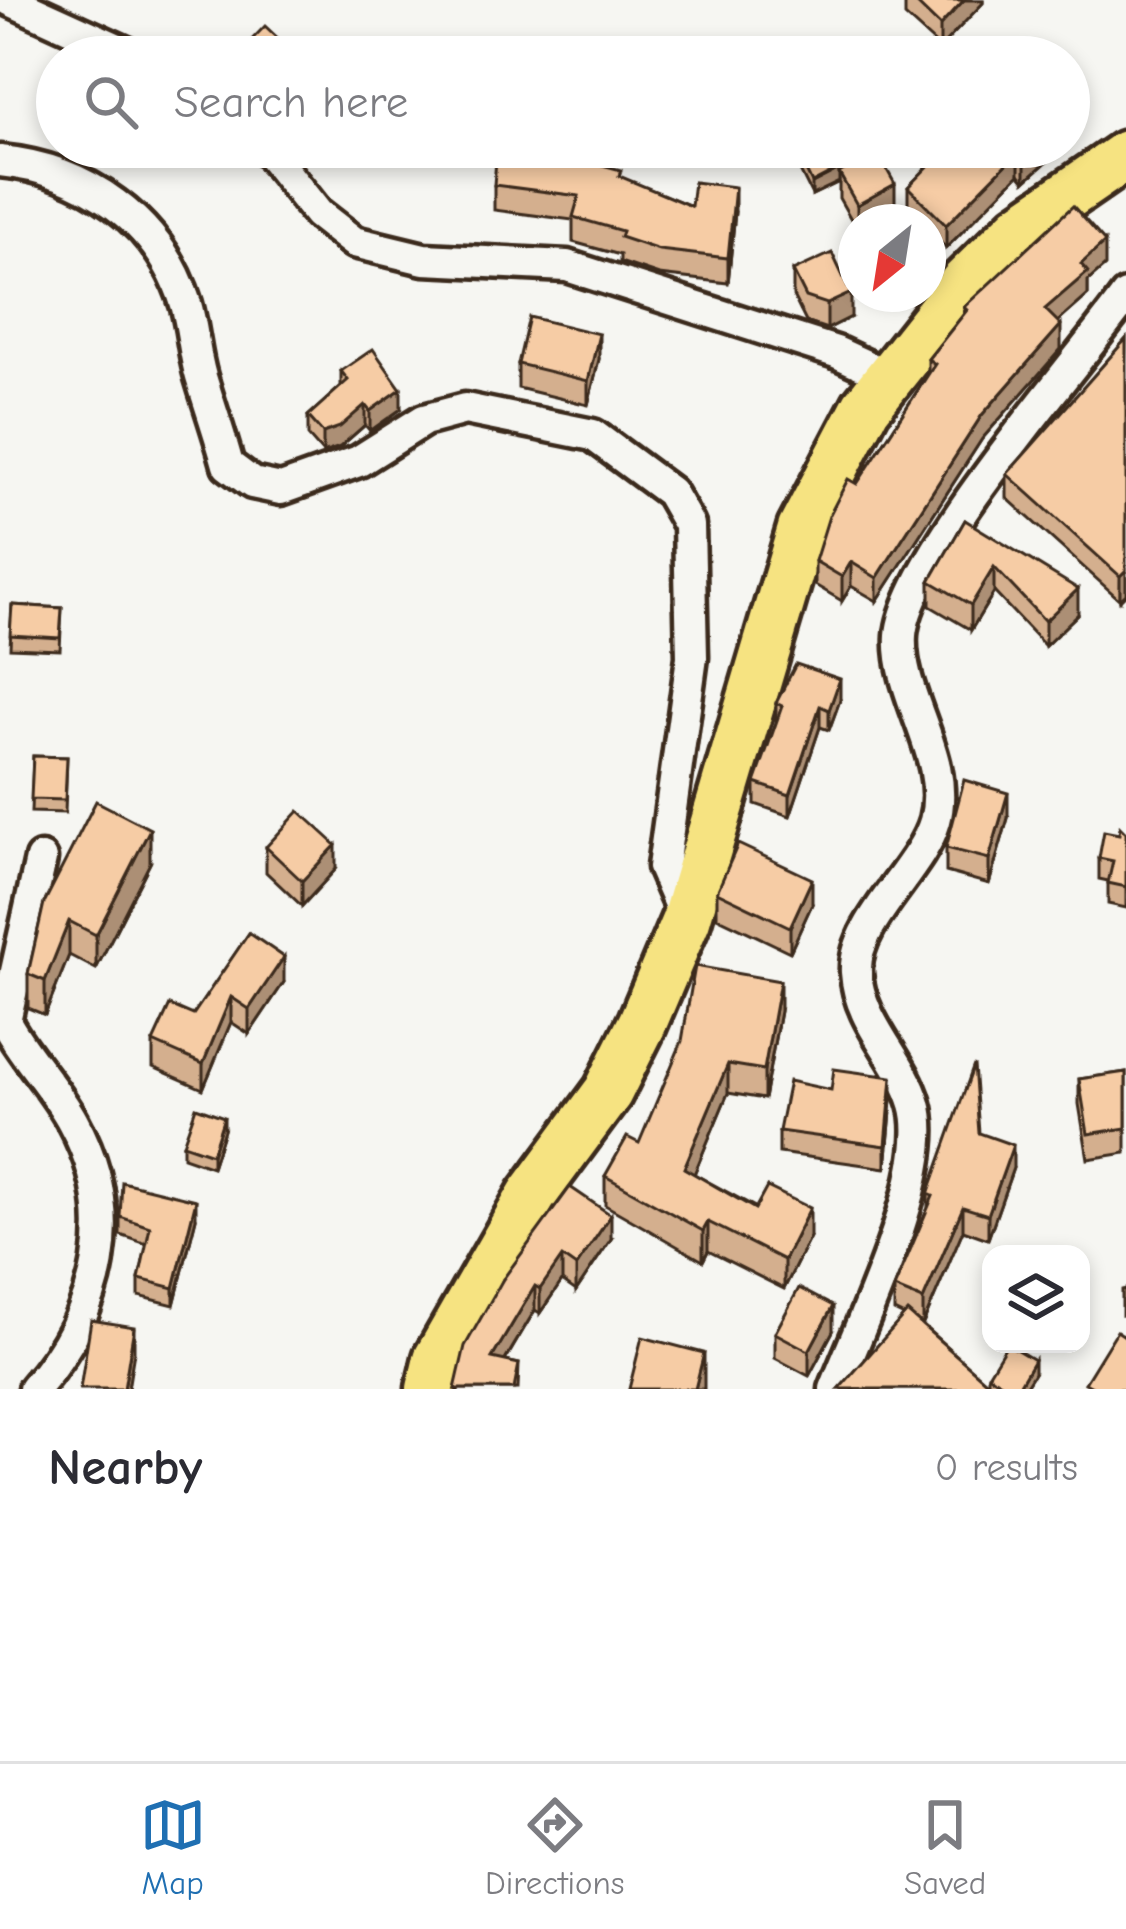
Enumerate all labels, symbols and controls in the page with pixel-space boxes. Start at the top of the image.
search box [36,36,1090,168]
icon: search [78,69,144,135]
text: Search here [174,76,408,128]
north arrow [838,204,946,312]
map controls [982,1245,1090,1353]
button: layers [982,1245,1090,1353]
text: Nearby [48,1438,202,1497]
text: 0 results [935,1445,1078,1490]
tab: Map [140,1792,206,1902]
tab: Directions [485,1792,625,1902]
tab: Saved [904,1792,986,1902]

